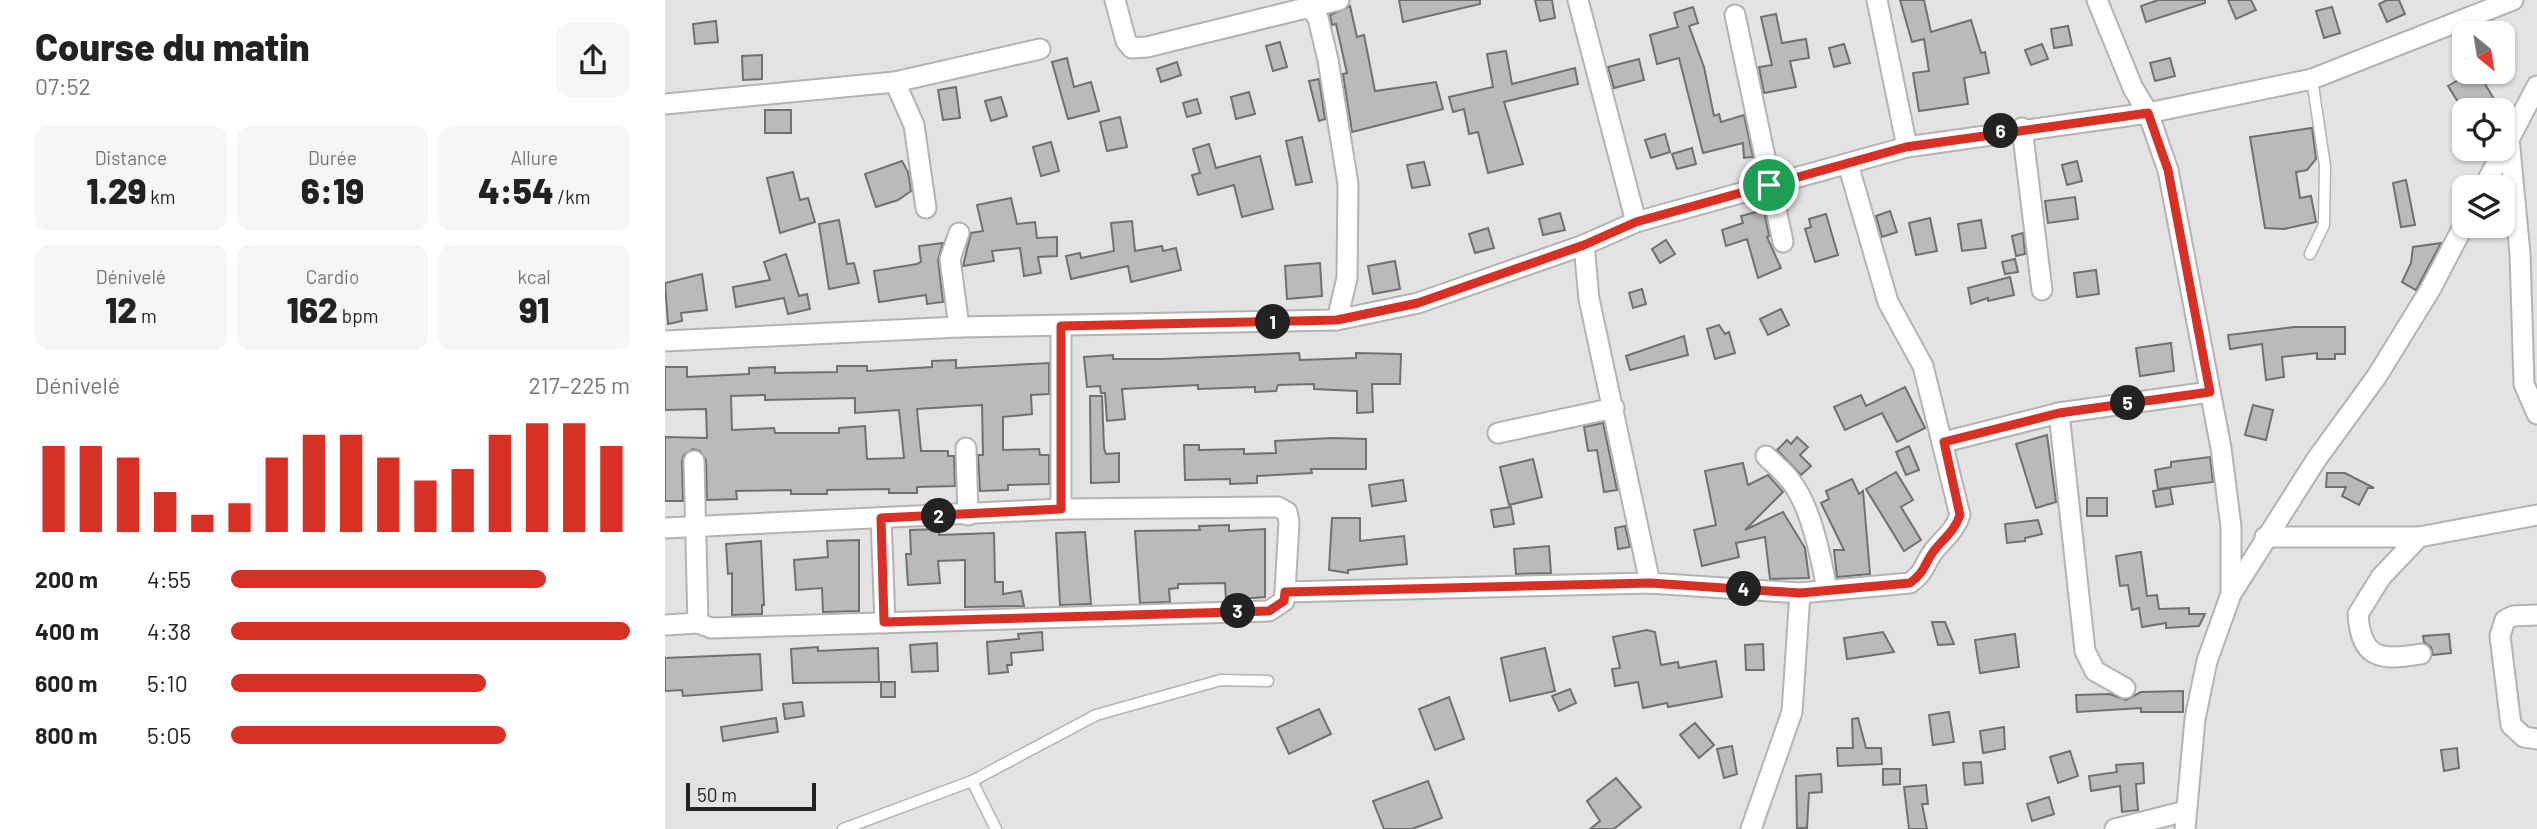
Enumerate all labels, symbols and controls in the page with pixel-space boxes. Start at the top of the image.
north arrow [2452,21,2515,84]
map controls [2452,21,2515,238]
text: Course du matin [35,23,310,69]
button: share [556,23,630,97]
text: 07:52 [35,72,91,100]
button: locate [2452,98,2515,161]
pin: 6 [1983,114,2019,148]
text: 6 [1995,119,2006,142]
text: Distance [95,146,167,169]
text: Durée [308,146,357,169]
text: Allure [510,146,558,169]
pin [1739,155,1799,215]
icon: arrive [1750,166,1788,204]
text: 1.29 [86,169,146,211]
text: 6:19 [301,169,364,211]
text: 4:54 [478,169,554,211]
button: layers [2452,175,2515,238]
text: km [146,185,176,208]
text: /km [554,185,590,208]
text: Dénivelé [96,265,166,288]
text: Cardio [306,265,359,288]
text: kcal [518,265,551,288]
text: 12 [105,288,137,330]
text: 162 [287,288,338,330]
text: 91 [519,288,549,330]
text: m [137,304,157,327]
text: bpm [338,304,378,327]
pin: 1 [1255,304,1291,340]
text: 1 [1269,310,1276,333]
text: Dénivelé [35,371,120,399]
text: 217–225 m [529,371,630,399]
pin: 5 [2111,386,2145,420]
text: 5 [2122,391,2133,414]
pin: 2 [921,498,957,534]
text: 2 [933,504,944,527]
text: 200 m [35,565,98,593]
text: 4:55 [147,565,191,593]
pin: 4 [1727,572,1761,606]
text: 4 [1738,577,1749,600]
pin: 3 [1221,594,1255,628]
text: 3 [1232,599,1243,622]
text: 400 m [35,617,99,645]
text: 4:38 [147,617,191,645]
text: 600 m [35,669,97,697]
text: 5:10 [147,669,188,697]
text: 800 m [35,721,97,749]
text: 5:05 [147,721,191,749]
scale bar [686,780,815,812]
text: 50 m [697,783,737,806]

